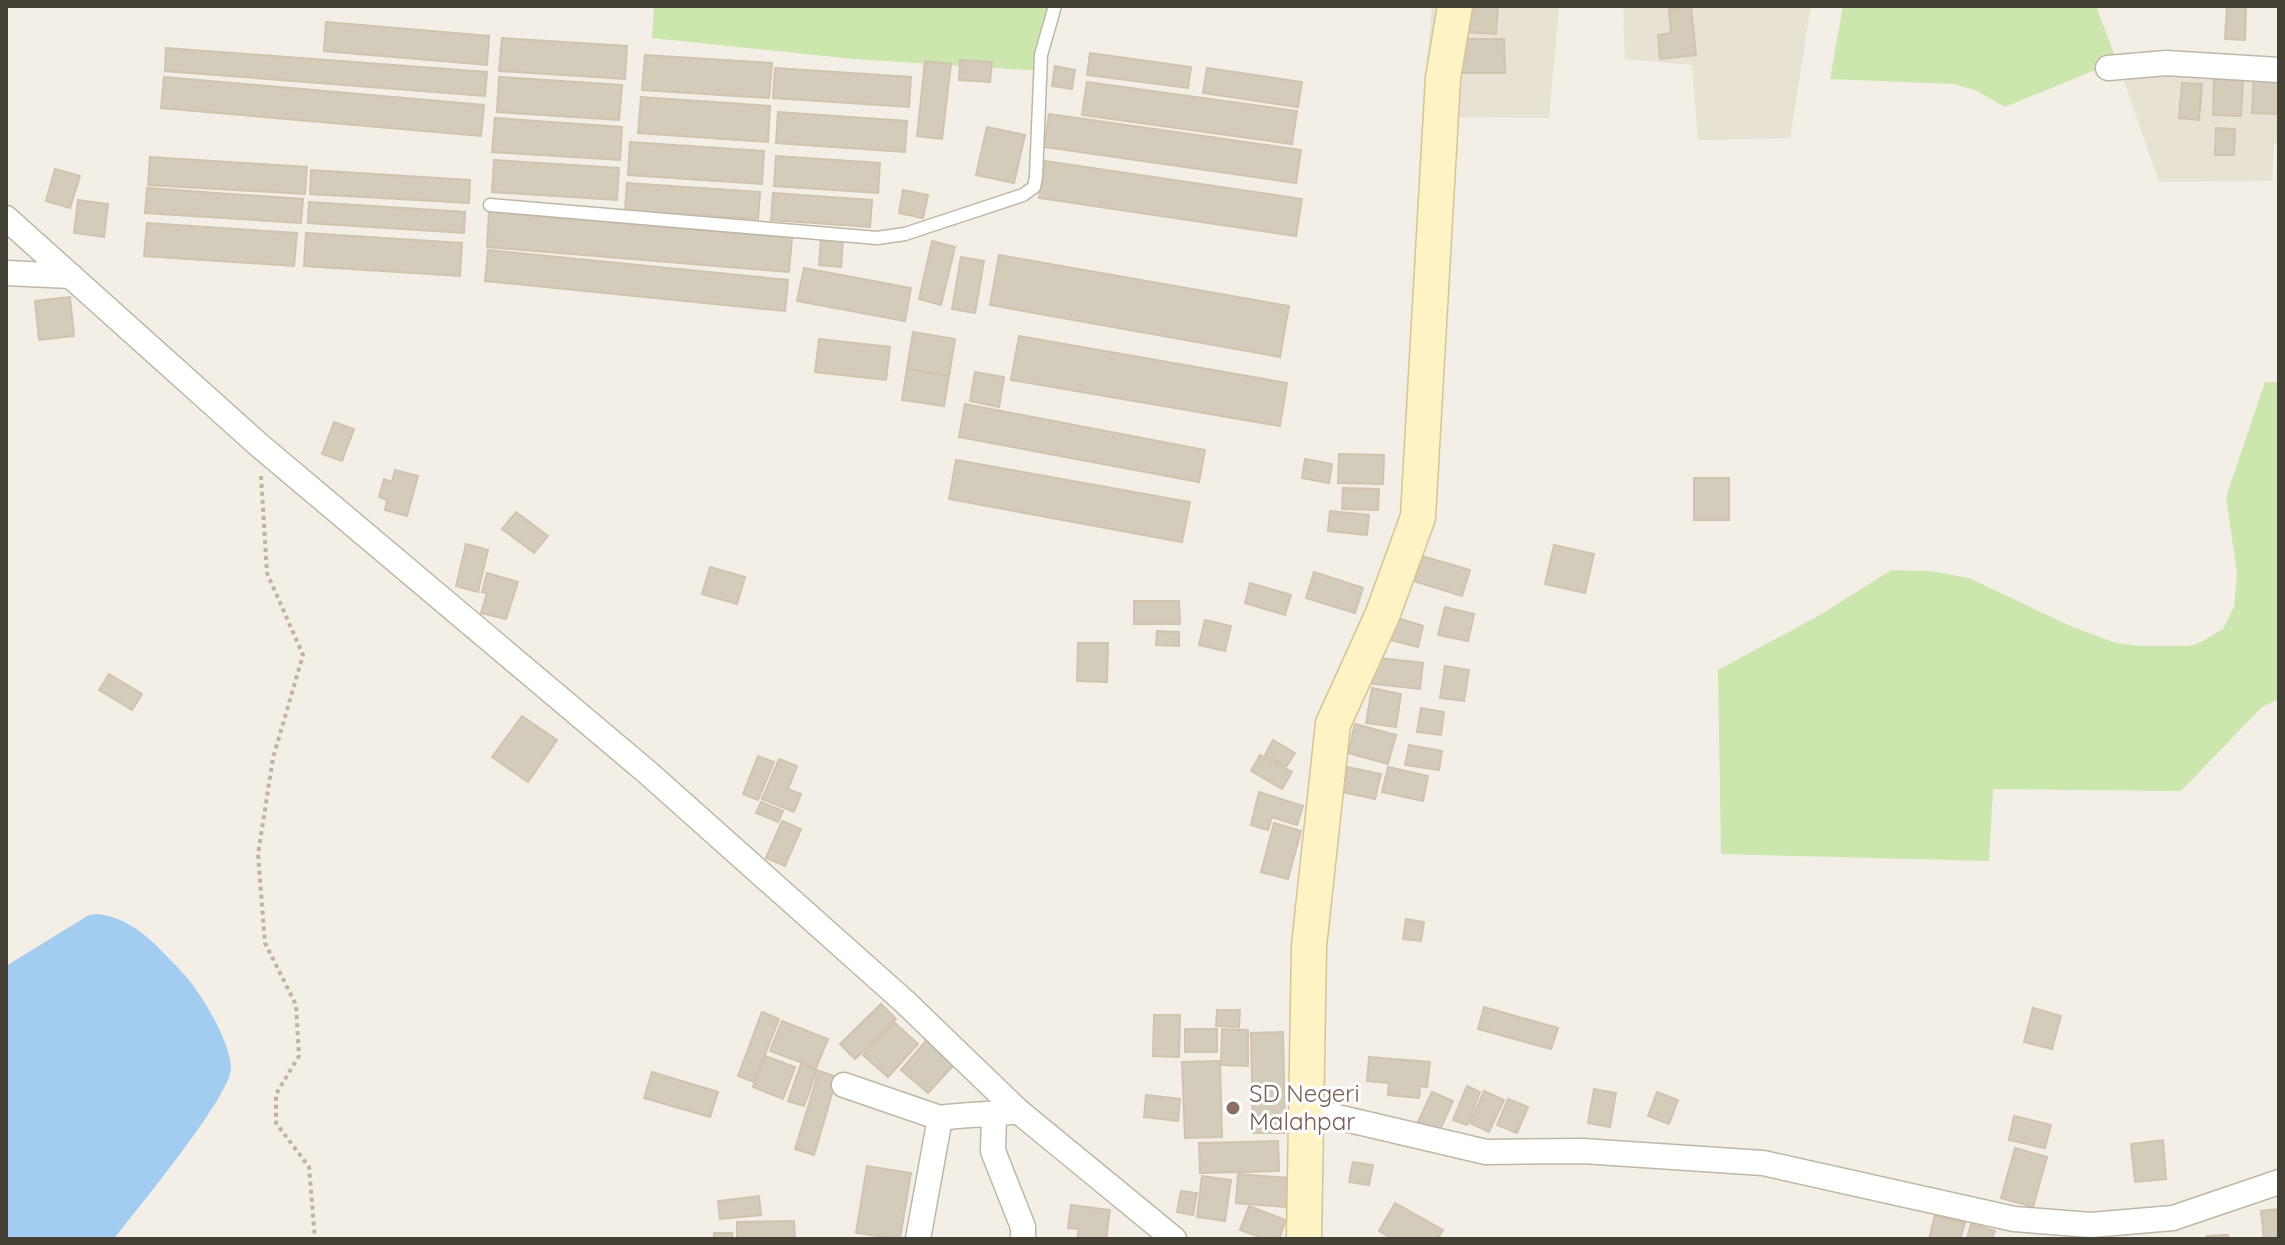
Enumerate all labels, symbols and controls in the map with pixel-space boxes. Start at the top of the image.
place label: SD Negeri Malahpar [1249,1078,1360,1136]
marker: SD Negeri Malahpar [1224,1099,1242,1117]

